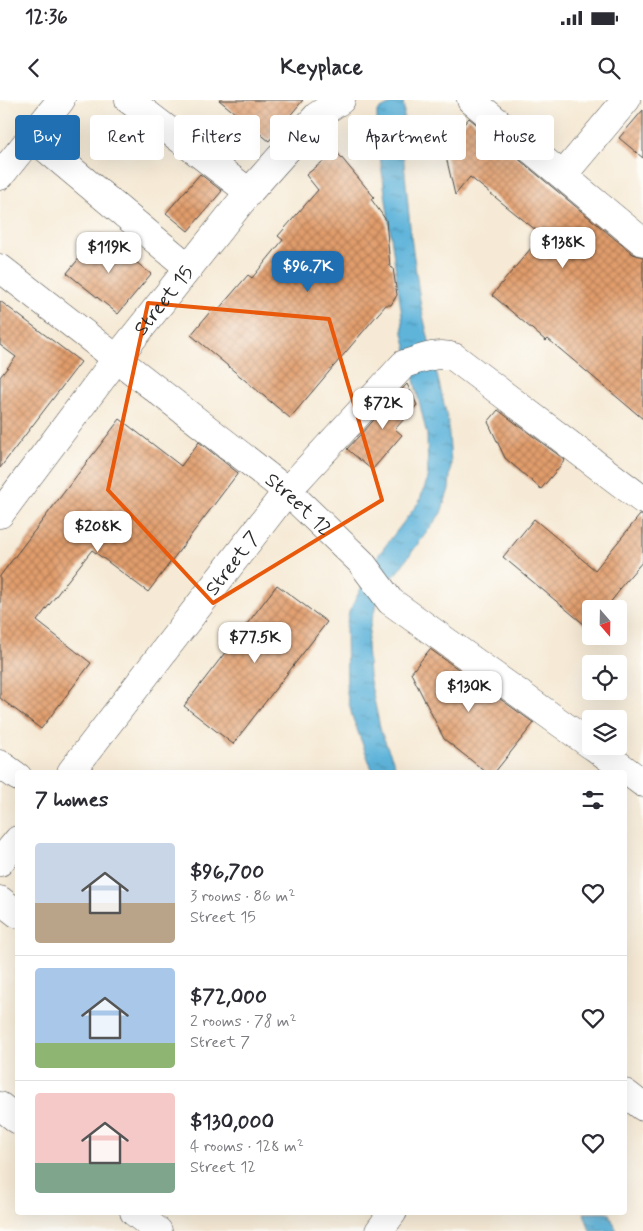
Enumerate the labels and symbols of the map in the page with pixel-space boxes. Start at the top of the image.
pin: $138K [528,226,598,269]
pin: $119K [74,232,144,274]
pin: $96.7K [267,250,349,293]
street label: Street 15 [128,260,200,342]
pin: $72K [353,388,413,430]
street label: Street 12 [259,467,338,542]
pin: $208K [63,510,133,553]
street label: Street 7 [200,526,267,602]
north arrow [582,600,628,645]
pin: $77.5K [214,622,296,664]
pin: $130K [434,670,504,713]

